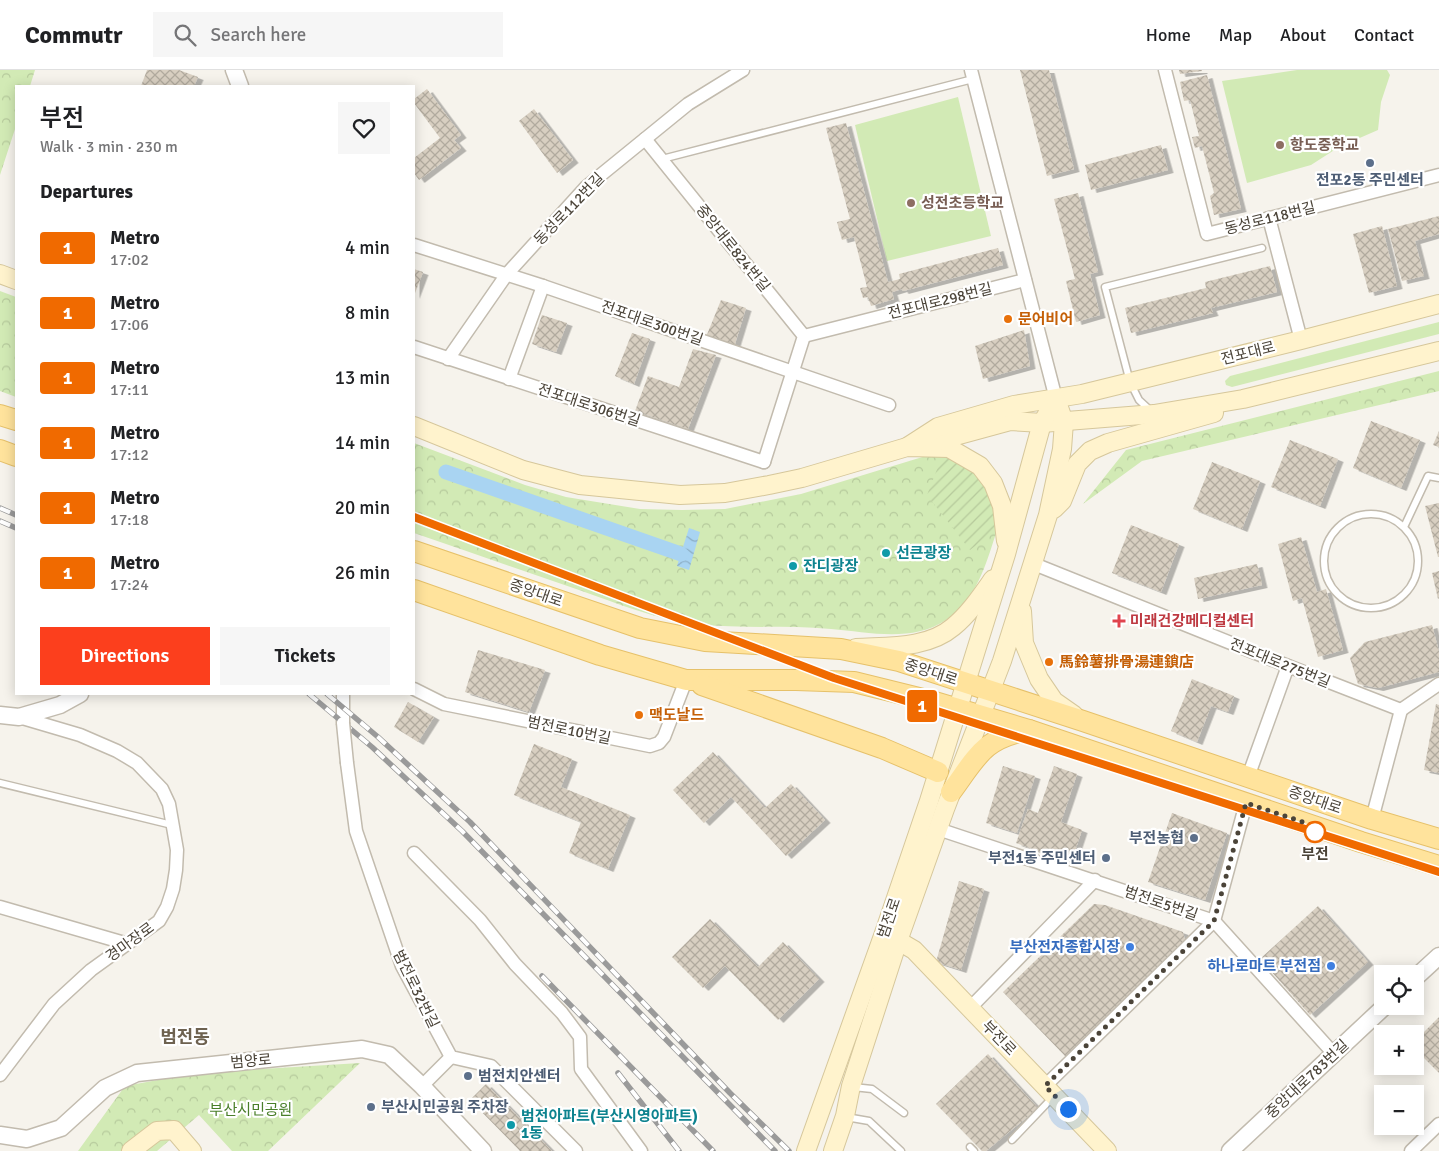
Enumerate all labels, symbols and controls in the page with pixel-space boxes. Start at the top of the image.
search box [153,12,503,57]
text: Commutr [25,20,123,50]
icon: search [171,21,199,49]
text: Search here [211,23,306,47]
text: Home [1146,24,1191,46]
text: Map [1219,24,1252,46]
text: About [1280,24,1326,46]
text: Contact [1354,24,1414,46]
button: heart [338,102,390,154]
text: 부전 [40,103,84,133]
place label: 항도중학교 [1290,136,1359,154]
text: Walk · 3 min · 230 m [40,137,178,157]
marker: 항도중학교 [1274,139,1286,151]
marker: 전포2동 주민센터 [1364,157,1376,169]
street label: 동성로112번길 [530,169,608,249]
place label: 전포2동 주민센터 [1316,171,1424,189]
text: Departures [40,180,133,204]
place label: 성전초등학교 [921,194,1004,212]
marker: 성전초등학교 [905,197,917,209]
street label: 동성로118번길 [1223,198,1317,238]
street label: 중앙대로824번길 [692,201,774,295]
text: Metro [110,226,160,250]
text: 4 min [345,236,390,260]
text: 1 [63,237,72,259]
text: 17:02 [110,250,149,270]
street label: 전포대로298번길 [886,279,994,323]
text: Metro [110,291,160,315]
street label: 전포대로300번길 [598,297,706,349]
text: 8 min [345,301,390,325]
text: 1 [63,302,72,324]
place label: 문어비어 [1018,310,1073,328]
marker: 문어비어 [1002,313,1014,325]
text: 17:06 [110,315,149,335]
street label: 전포대로 [1219,338,1277,368]
text: Metro [110,356,160,380]
text: 13 min [335,366,390,390]
text: 1 [63,367,72,389]
text: 17:11 [110,380,149,400]
street label: 전포대로306번길 [535,380,643,430]
text: Metro [110,421,160,445]
text: 14 min [335,431,390,455]
text: 1 [63,432,72,454]
text: 17:12 [110,445,149,465]
text: Metro [110,486,160,510]
text: 20 min [335,496,390,520]
text: 1 [63,497,72,519]
text: 17:18 [110,510,149,530]
place label: 선큰광장 [896,544,951,562]
marker: 선큰광장 [880,547,892,559]
text: Metro [110,551,160,575]
place label: 잔디광장 [803,557,858,575]
marker: 잔디광장 [787,560,799,572]
text: 26 min [335,561,390,585]
text: 1 [63,562,72,584]
text: 17:24 [110,575,149,595]
street label: 중앙대로 [507,576,565,610]
place label: 미래건강메디컬센터 [1130,612,1254,630]
marker: 미래건강메디컬센터 [1112,614,1126,628]
button: Directions [40,627,210,685]
button: Tickets [220,627,390,685]
street label: 전포대로275번길 [1227,635,1333,691]
place label: 馬鈴薯排骨湯連鎖店 [1059,653,1194,671]
street label: 중앙대로 [902,655,960,689]
marker: 馬鈴薯排骨湯連鎖店 [1043,656,1055,668]
line badge: 1 [906,690,938,722]
text: 1 [917,695,927,717]
place label: 맥도날드 [649,706,704,724]
marker: 맥도날드 [633,709,645,721]
street label: 범전로10번길 [525,712,613,748]
street label: 중앙대로 [1286,783,1344,817]
marker: 부전 [1304,821,1326,843]
place label: 부전농협 [1129,829,1184,847]
marker: 부전농협 [1188,832,1200,844]
place label: 부전 [1301,845,1329,863]
place label: 부전1동 주민센터 [988,849,1096,867]
marker: 부전1동 주민센터 [1100,852,1112,864]
street label: 범전로5번길 [1122,882,1200,924]
street label: 범전로 [874,895,904,941]
street label: 경마장로 [102,918,158,966]
place label: 부산전자종합시장 [1010,938,1120,956]
marker: 부산전자종합시장 [1124,941,1136,953]
street label: 범전로32번길 [389,947,443,1031]
place label: 하나로마트 부전점 [1207,957,1321,975]
marker: 하나로마트 부전점 [1325,960,1337,972]
map controls [1374,965,1424,1135]
button: locate [1374,965,1424,1015]
street label: 부전로 [978,1017,1020,1059]
button: + [1374,1025,1424,1075]
district label: 범전동 [160,1026,210,1048]
street label: 중앙대로783번길 [1262,1036,1352,1122]
street label: 범양로 [230,1050,272,1072]
place label: 범전치안센터 [478,1067,561,1085]
marker: 범전치안센터 [462,1070,474,1082]
button: − [1374,1085,1424,1135]
your location [1056,1097,1081,1122]
place label: 부산시민공원 주차장 [381,1098,509,1116]
park label: 부산시민공원 [210,1101,292,1119]
marker: 부산시민공원 주차장 [365,1101,377,1113]
place label: 범전아파트(부산시영아파트) 1동 [521,1107,698,1142]
marker: 범전아파트(부산시영아파트) 1동 [505,1119,517,1131]

